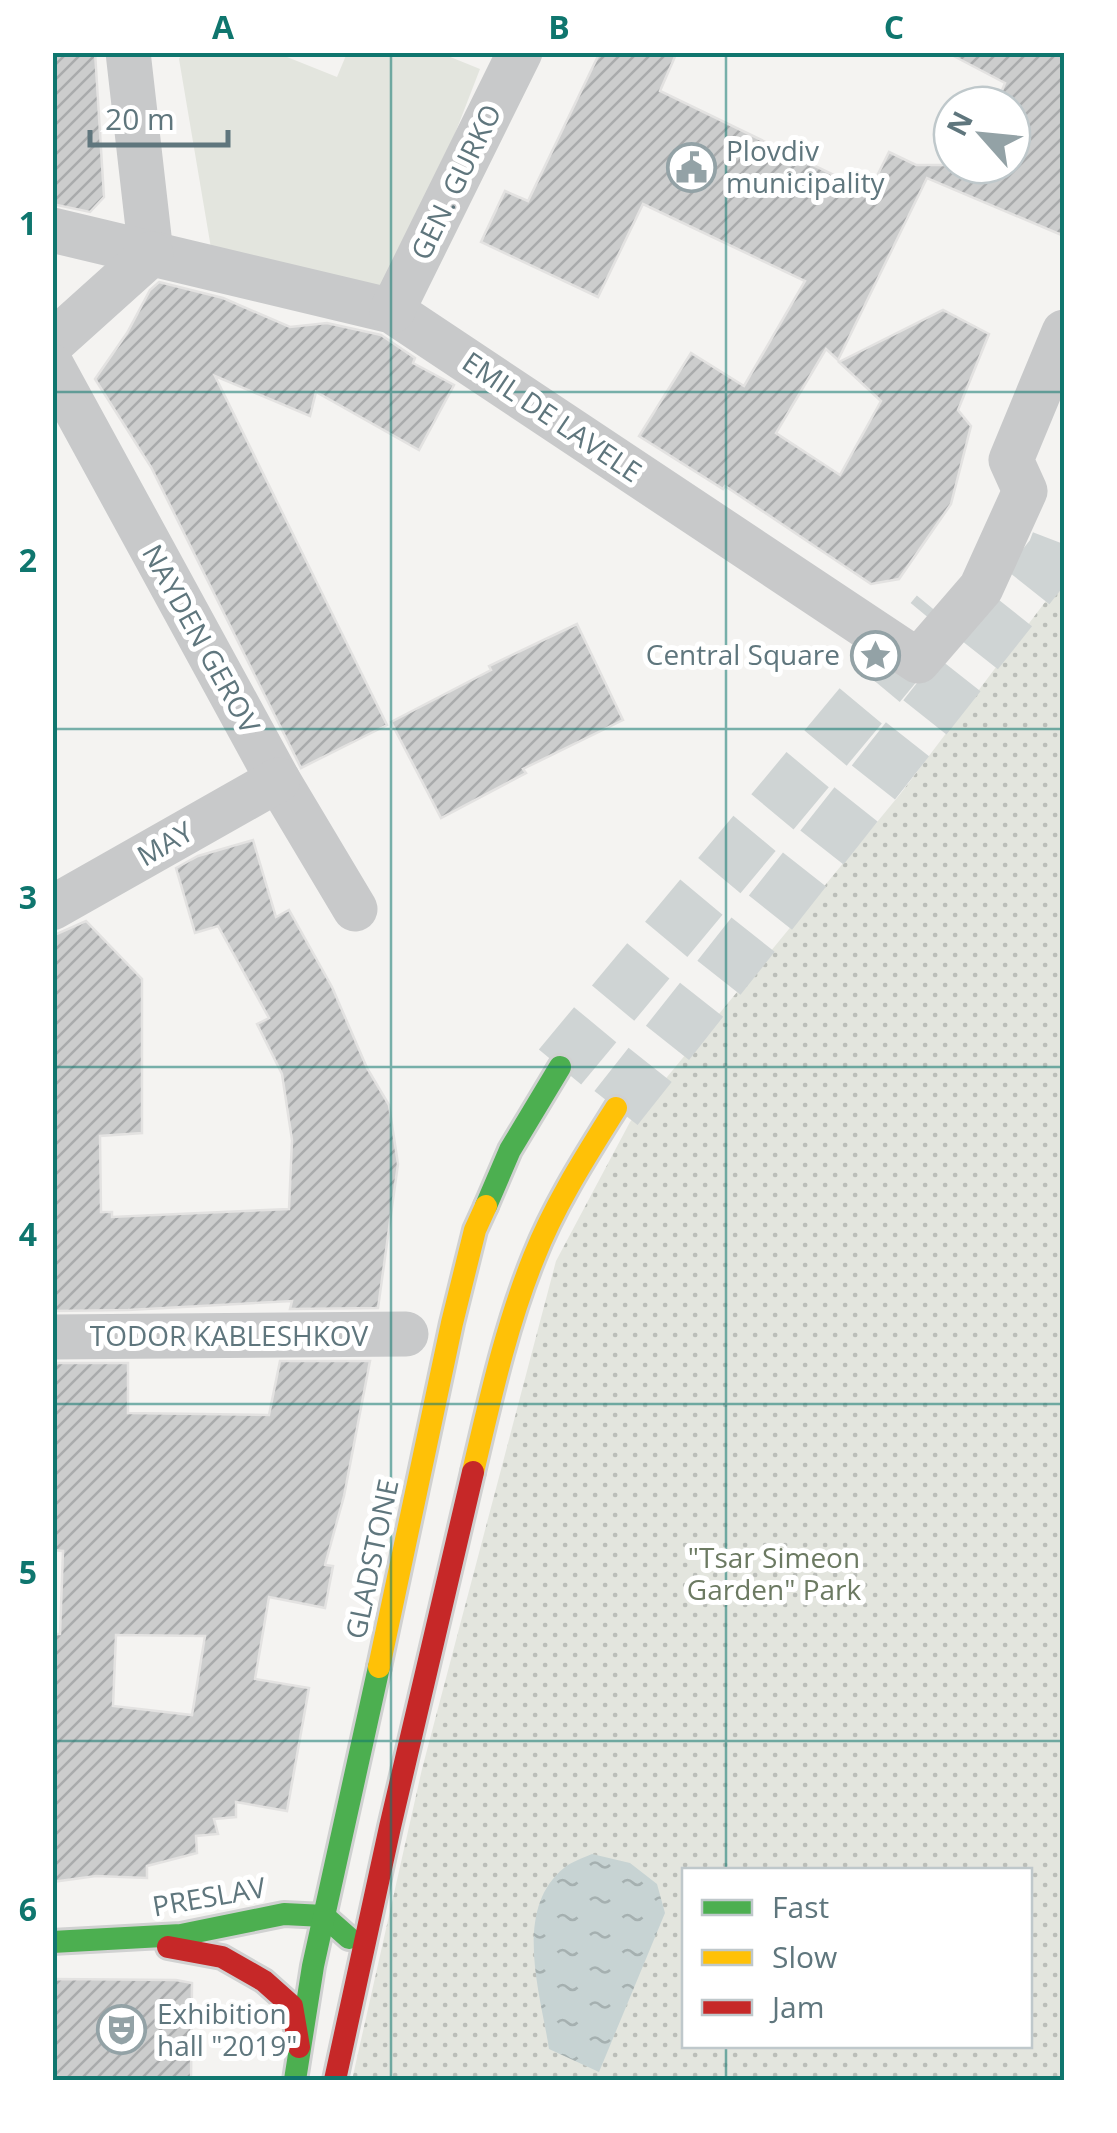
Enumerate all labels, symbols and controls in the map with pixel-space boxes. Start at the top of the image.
text: A [212,5,235,48]
text: B [548,5,570,48]
text: C [884,5,904,48]
scale bar [90,85,228,147]
north arrow [932,85,1032,185]
street label: GEN. GURKO [401,97,509,266]
text: 20 m [105,98,175,139]
text: N [937,104,981,142]
place label: Plovdiv municipality [726,131,886,201]
public building icon: Plovdiv municipality [665,141,717,193]
text: 1 [19,201,37,244]
street label: EMIL DE LAVELE [456,342,650,490]
street label: NAYDEN GEROV [134,537,270,740]
text: 2 [19,538,37,581]
place icon: Central Square [849,629,901,681]
place label: Central Square [646,635,840,673]
street label: MAY [130,812,200,874]
text: 3 [19,875,37,918]
text: 4 [19,1212,37,1255]
street label: TODOR KABLESHKOV [90,1316,369,1354]
street label: GLADSTONE [336,1476,406,1642]
park label: "Tsar Simeon Garden" Park [687,1538,861,1608]
text: 5 [19,1550,37,1593]
street label: PRESLAV [149,1867,269,1925]
legend [682,1868,1032,2048]
text: Fast [772,1886,829,1927]
text: 6 [19,1887,37,1930]
text: Slow [772,1936,837,1977]
text: Jam [769,1986,825,2027]
place label: Exhibition hall "2019" [157,1994,298,2064]
theatre icon: Exhibition hall "2019" [96,2004,148,2056]

